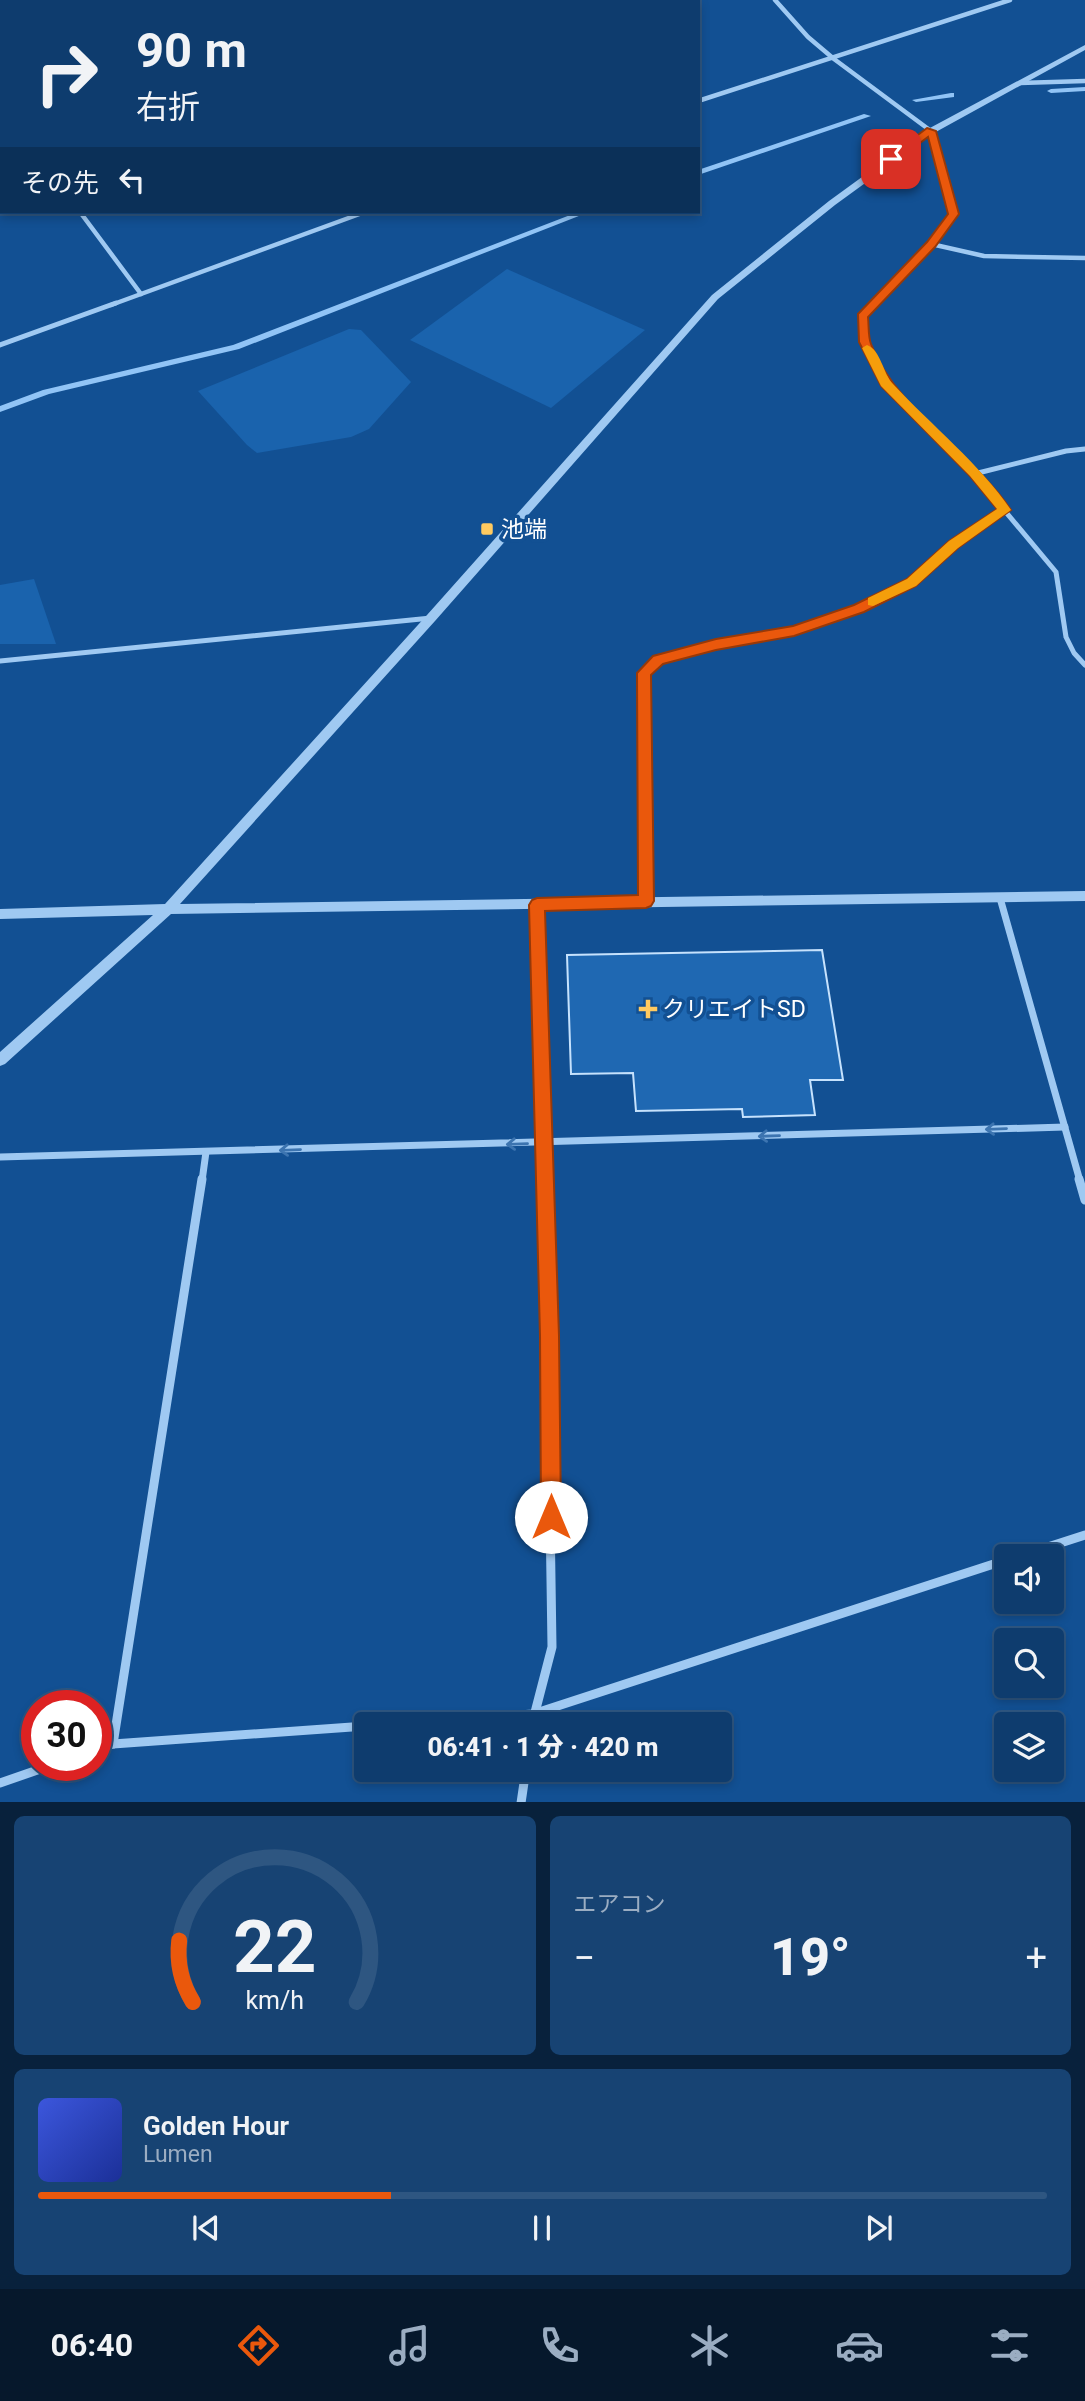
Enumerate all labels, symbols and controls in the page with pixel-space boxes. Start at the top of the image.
text: 90 m [136,22,247,79]
icon: right [21,28,112,119]
text: 右折 [136,88,200,126]
pin [861,129,921,189]
icon: arrive [872,140,910,178]
icon: left [113,161,151,199]
text: その先 [21,168,99,198]
place label: 池端 [501,516,547,543]
marker: 池端 [479,521,495,537]
place label: クリエイトSD [662,996,806,1023]
marker: クリエイトSD [640,1001,656,1017]
one-way arrow [985,1123,1008,1136]
one-way arrow [758,1130,781,1143]
one-way arrow [506,1137,529,1150]
one-way arrow [278,1143,301,1157]
position arrow [514,1480,588,1554]
map controls [994,1544,1064,1782]
button: sound [994,1544,1064,1614]
button: search [994,1628,1064,1698]
speed limit sign: 30 [21,1690,112,1781]
button: layers [994,1712,1064,1782]
text: 06:41 · 1 分 · 420 m [427,1732,659,1762]
text: エアコン [574,1891,666,1918]
text: 22 [233,1904,317,1990]
text: 19° [770,1927,851,1988]
text: − [574,1936,595,1980]
text: + [1025,1936,1047,1980]
text: km/h [245,1985,304,2014]
text: Golden Hour [143,2111,289,2141]
text: Lumen [143,2141,213,2168]
icon: previous [187,2209,225,2247]
icon: pause [523,2209,561,2247]
icon: next [860,2209,898,2247]
icon: directions [234,2321,283,2370]
icon: music [385,2321,434,2370]
icon: phone [535,2321,584,2370]
icon: climate [685,2321,734,2370]
icon: car [835,2321,884,2370]
icon: filters [985,2321,1034,2370]
text: 06:40 [51,2326,133,2364]

